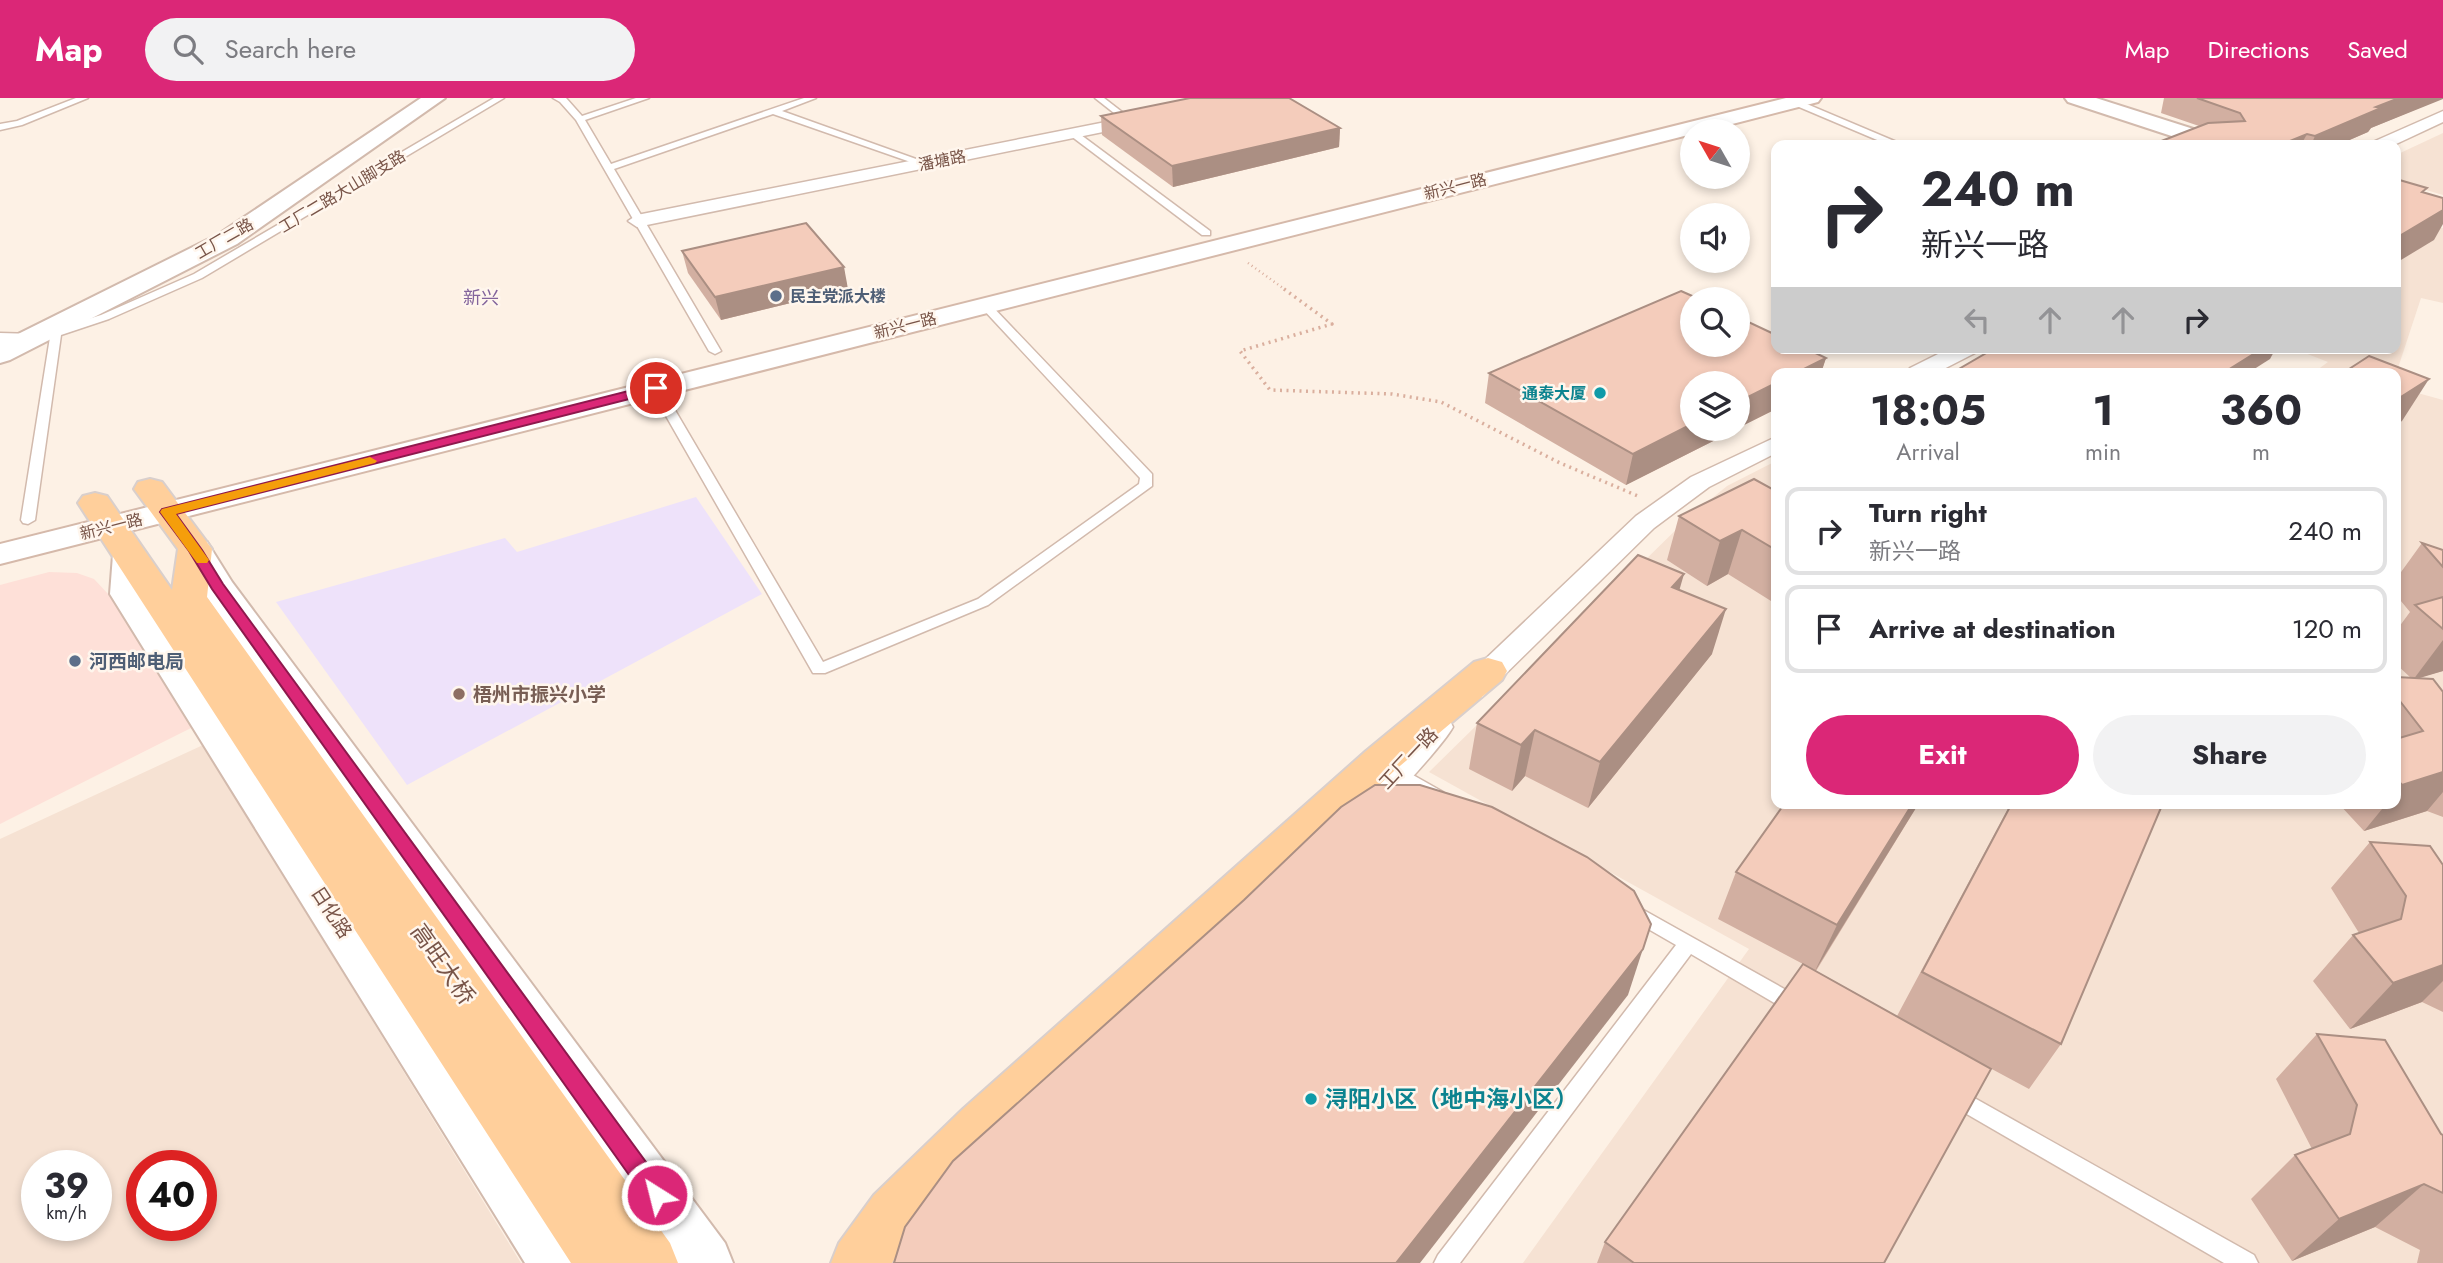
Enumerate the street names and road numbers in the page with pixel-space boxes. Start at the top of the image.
street label: 工厂二路大山脚支路 [275,144,410,238]
street label: 潘塘路 [916,145,968,176]
street label: 新兴一路 [1421,168,1489,205]
street label: 工厂二路 [191,212,258,264]
street label: 新兴一路 [871,307,939,344]
street label: 新兴一路 [77,508,145,545]
street label: 工厂一路 [1373,721,1444,795]
street label: 日化路 [305,881,358,944]
street label: 高旺大桥 [403,917,483,1011]

